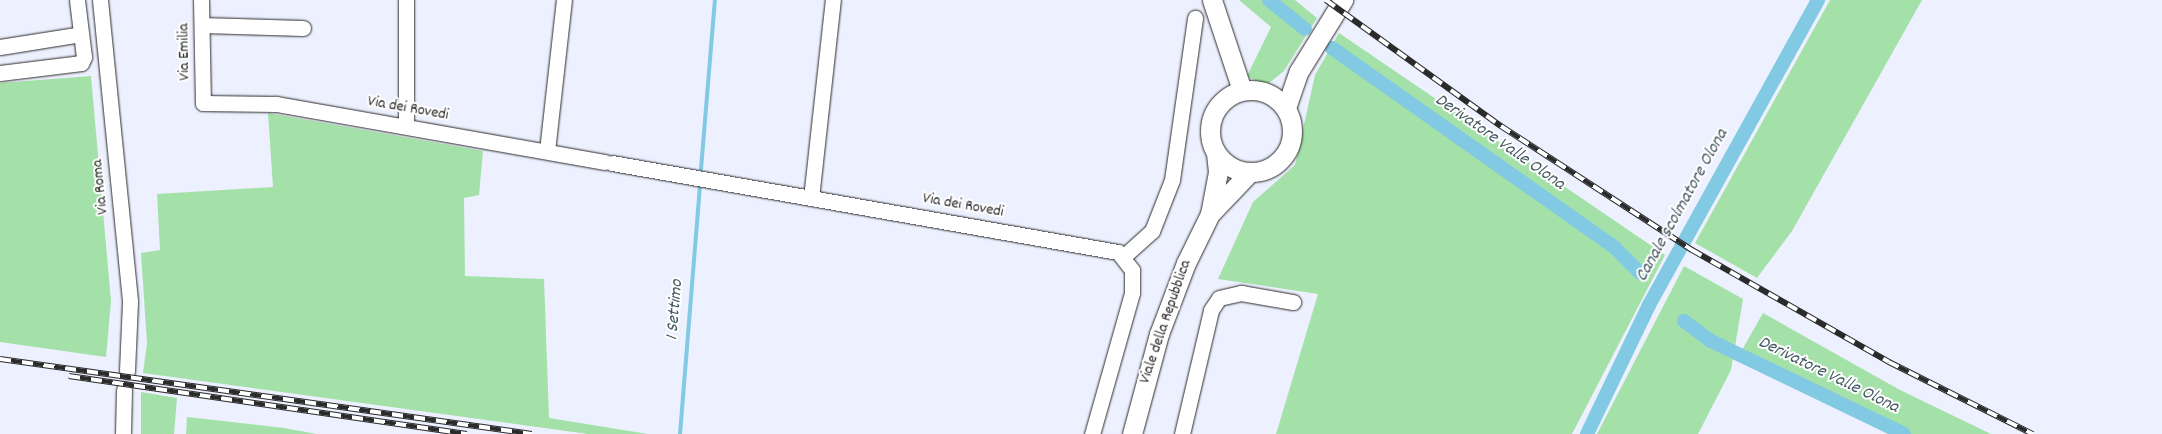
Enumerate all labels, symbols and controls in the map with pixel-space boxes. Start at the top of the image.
street label: Via Emilia [175,23,195,81]
water label: Derivatore Valle Olona [1430,90,1568,196]
street label: Via dei Rovedi [366,92,450,126]
water label: Canale scolmatore Olona [1632,126,1734,286]
street label: Via Roma [89,159,113,215]
street label: Via dei Rovedi [921,189,1005,223]
street label: Viale della Repubblica [1136,258,1196,386]
water label: 1 Settimo [663,279,689,341]
water label: Derivatore Valle Olona [1754,333,1902,419]

